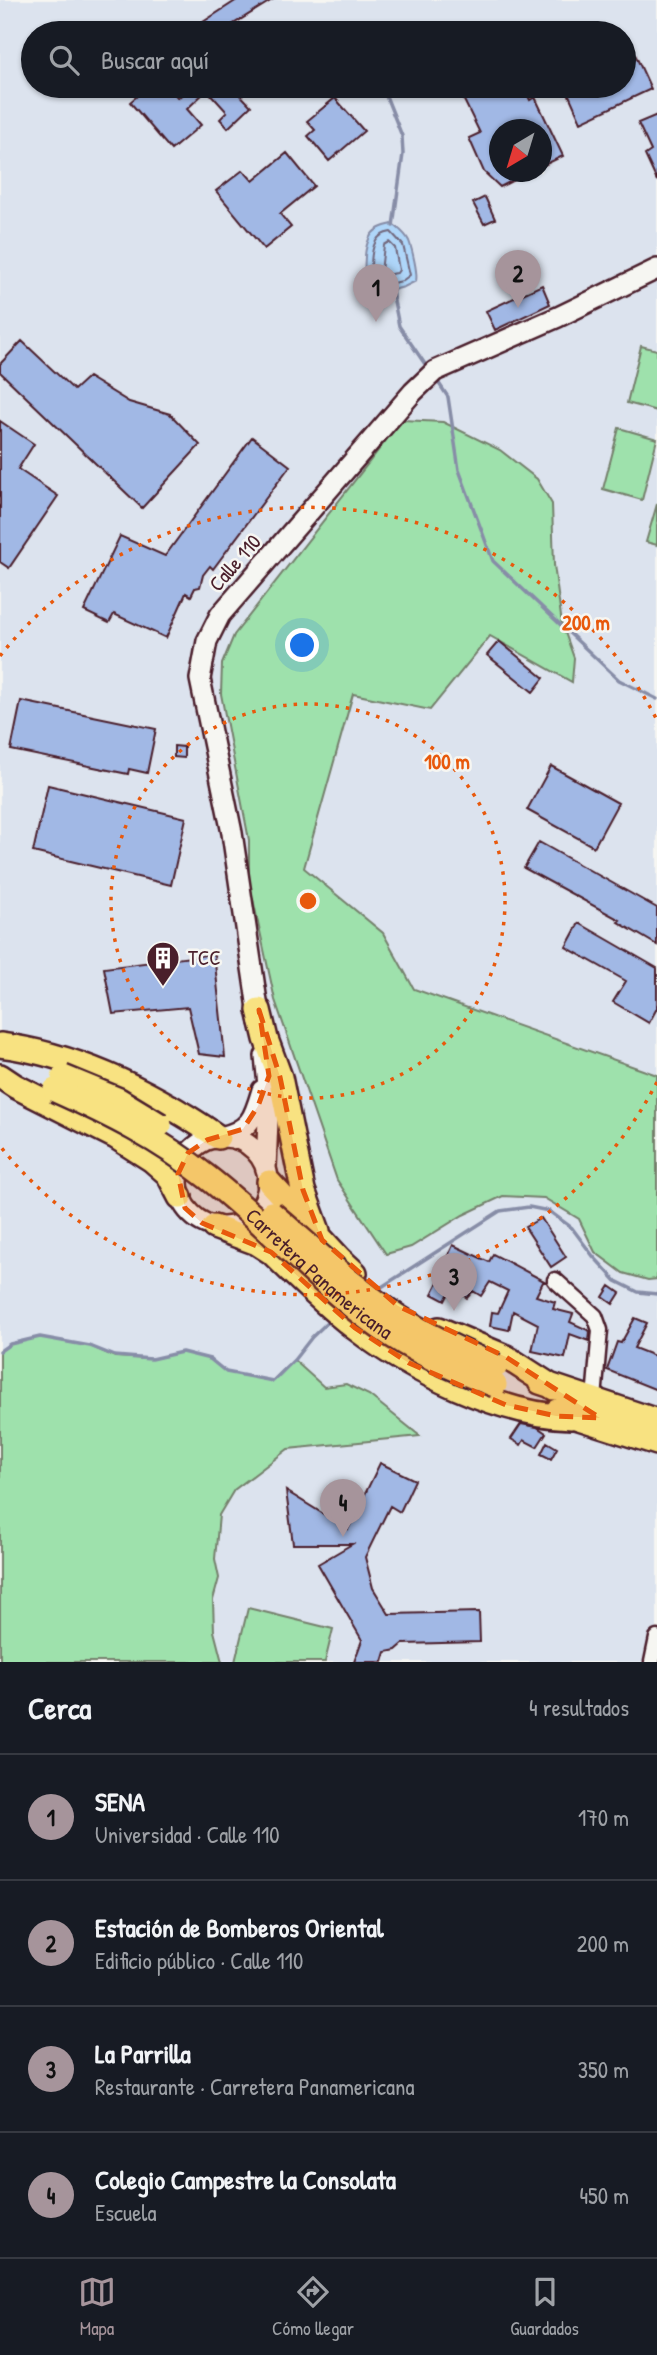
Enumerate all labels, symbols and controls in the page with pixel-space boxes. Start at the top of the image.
search box [21,21,636,98]
icon: search [45,41,83,79]
text: Buscar aquí [101,42,209,77]
north arrow [489,119,552,182]
pin: 2 [495,250,541,308]
pin: 1 [353,264,399,322]
street label: Calle 110 [202,528,267,597]
text: 200 m [562,608,610,637]
your location [285,628,319,662]
text: 100 m [424,747,470,776]
centre of rings [296,889,320,913]
building icon: TCC [144,939,182,988]
place label: TCC [188,943,221,972]
street label: Carretera Panamericana [240,1201,399,1346]
pin: 3 [431,1253,477,1311]
pin: 4 [320,1479,366,1537]
text: Cerca [28,1688,91,1728]
text: 4 resultados [529,1692,629,1723]
text: SENA [95,1784,145,1819]
text: 1 [47,1802,55,1833]
text: 170 m [578,1802,629,1833]
text: Universidad · Calle 110 [95,1819,280,1850]
text: Estación de Bomberos Oriental [95,1910,384,1945]
text: 2 [46,1928,56,1959]
text: 200 m [577,1928,629,1959]
text: Edificio público · Calle 110 [95,1945,303,1976]
text: La Parrilla [95,2036,191,2071]
text: 3 [46,2054,56,2085]
text: 350 m [578,2054,629,2085]
text: Restaurante · Carretera Panamericana [95,2071,414,2102]
text: Colegio Campestre la Consolata [95,2162,396,2197]
text: 4 [47,2180,55,2211]
text: 450 m [579,2180,629,2211]
text: Escuela [95,2197,156,2228]
tab: Mapa [78,2273,116,2341]
tab: Cómo llegar [272,2273,354,2341]
tab: Guardados [510,2273,579,2341]

